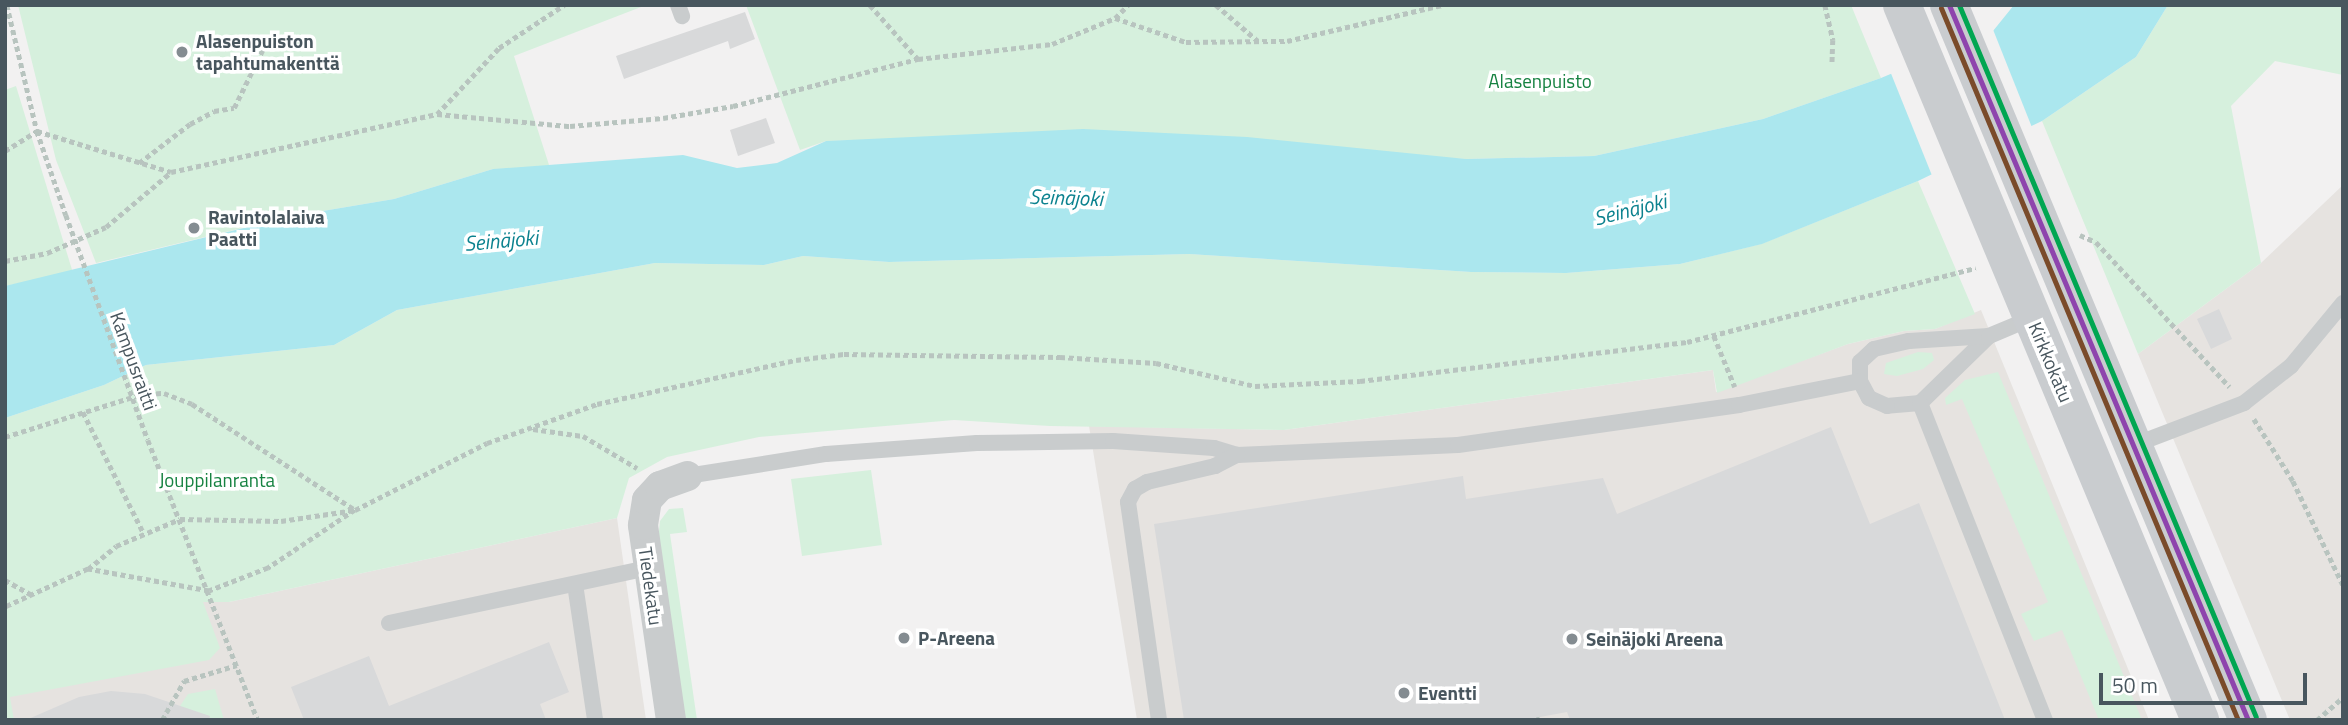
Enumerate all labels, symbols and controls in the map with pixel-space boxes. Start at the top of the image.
place label: Alasenpuiston tapahtumakenttä [196,30,340,74]
marker: Alasenpuiston tapahtumakenttä [174,44,190,60]
park label: Alasenpuisto [1488,70,1592,92]
water label: Seinäjoki [1029,183,1103,211]
water label: Seinäjoki [1591,188,1669,230]
place label: Ravintolalaiva Paatti [208,206,325,250]
marker: Ravintolalaiva Paatti [186,220,202,236]
water label: Seinäjoki [463,224,539,256]
street label: Kampusraitti [106,309,162,413]
street label: Kirkkokatu [2024,318,2078,406]
park label: Jouppilanranta [159,469,275,491]
street label: Tiedekatu [634,545,668,627]
place label: P-Areena [918,627,995,649]
place label: Seinäjoki Areena [1586,628,1723,650]
marker: P-Areena [896,630,912,646]
marker: Seinäjoki Areena [1564,631,1580,647]
scale bar [2103,658,2311,702]
text: 50 m [2112,669,2158,701]
place label: Eventti [1418,682,1477,704]
marker: Eventti [1396,685,1412,701]

